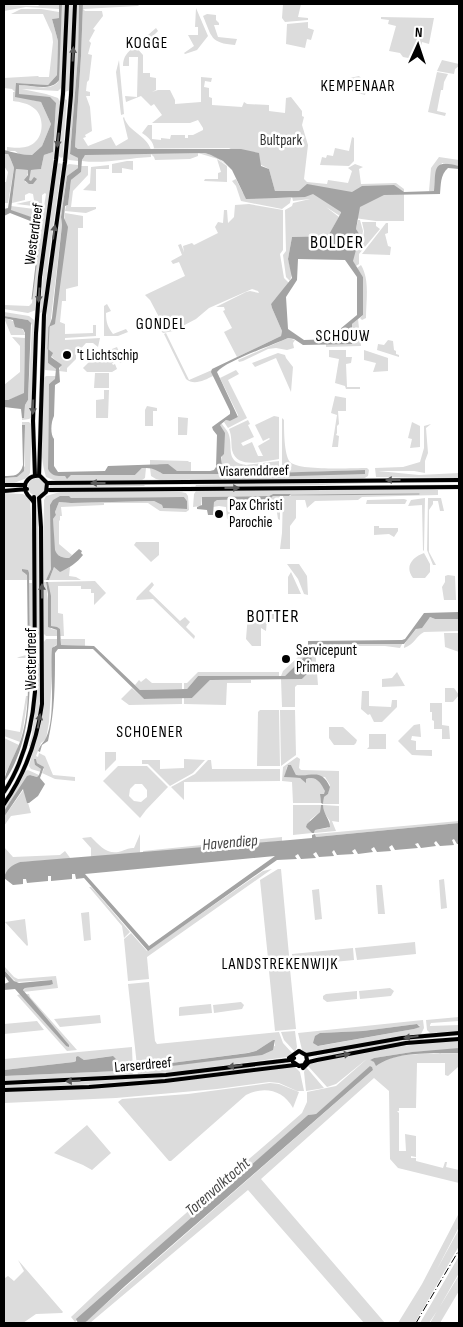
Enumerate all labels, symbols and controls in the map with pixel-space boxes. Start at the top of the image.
north arrow [393,20,443,70]
text: N [414,24,423,41]
district label: KOGGE [126,34,168,53]
one-way arrow [69,46,77,62]
district label: KEMPENAAR [320,77,396,96]
park label: Bultpark [260,131,302,150]
one-way arrow [54,132,62,148]
street label: Westerdreef [20,201,48,266]
one-way arrow [51,224,59,240]
district label: BOLDER [310,232,364,253]
one-way arrow [34,288,42,304]
district label: GONDEL [136,315,186,334]
district label: SCHOUW [316,327,370,346]
place label: 't Lichtschip [77,346,138,365]
marker: 't Lichtschip [61,349,73,361]
one-way arrow [29,399,37,415]
street label: Visarenddreef [219,461,290,481]
one-way arrow [385,476,401,484]
one-way arrow [90,479,106,487]
one-way arrow [224,484,240,492]
place label: Pax Christi Parochie [229,496,283,532]
marker: Pax Christi Parochie [213,508,225,520]
one-way arrow [38,583,46,599]
district label: BOTTER [246,606,300,627]
street label: Westerdreef [22,627,41,690]
place label: Servicepunt Primera [296,641,357,677]
marker: Servicepunt Primera [280,653,292,665]
one-way arrow [36,712,44,728]
district label: SCHOENER [116,723,184,742]
water label: Havendiep [202,831,259,855]
district label: LANDSTREKENWIJK [221,955,339,974]
one-way arrow [402,1033,418,1041]
one-way arrow [335,1051,351,1059]
street label: Larserdreef [113,1053,173,1077]
one-way arrow [227,1062,243,1070]
one-way arrow [65,1077,81,1085]
water label: Torenvalktocht [182,1153,255,1220]

